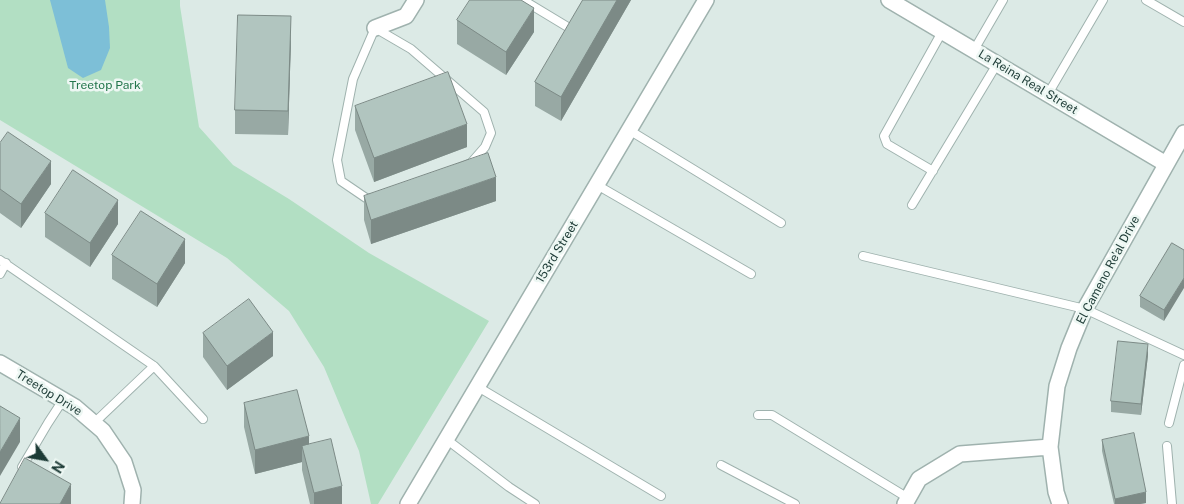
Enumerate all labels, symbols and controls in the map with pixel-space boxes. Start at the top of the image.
street label: La Reina Real Street [976,47,1080,117]
park label: Treetop Park [69,78,141,92]
street label: El Cameno Re'al Drive [1073,213,1143,327]
street label: 153rd Street [533,218,581,286]
street label: Treetop Drive [14,367,84,419]
north arrow [20,434,70,484]
text: N [48,458,67,476]

